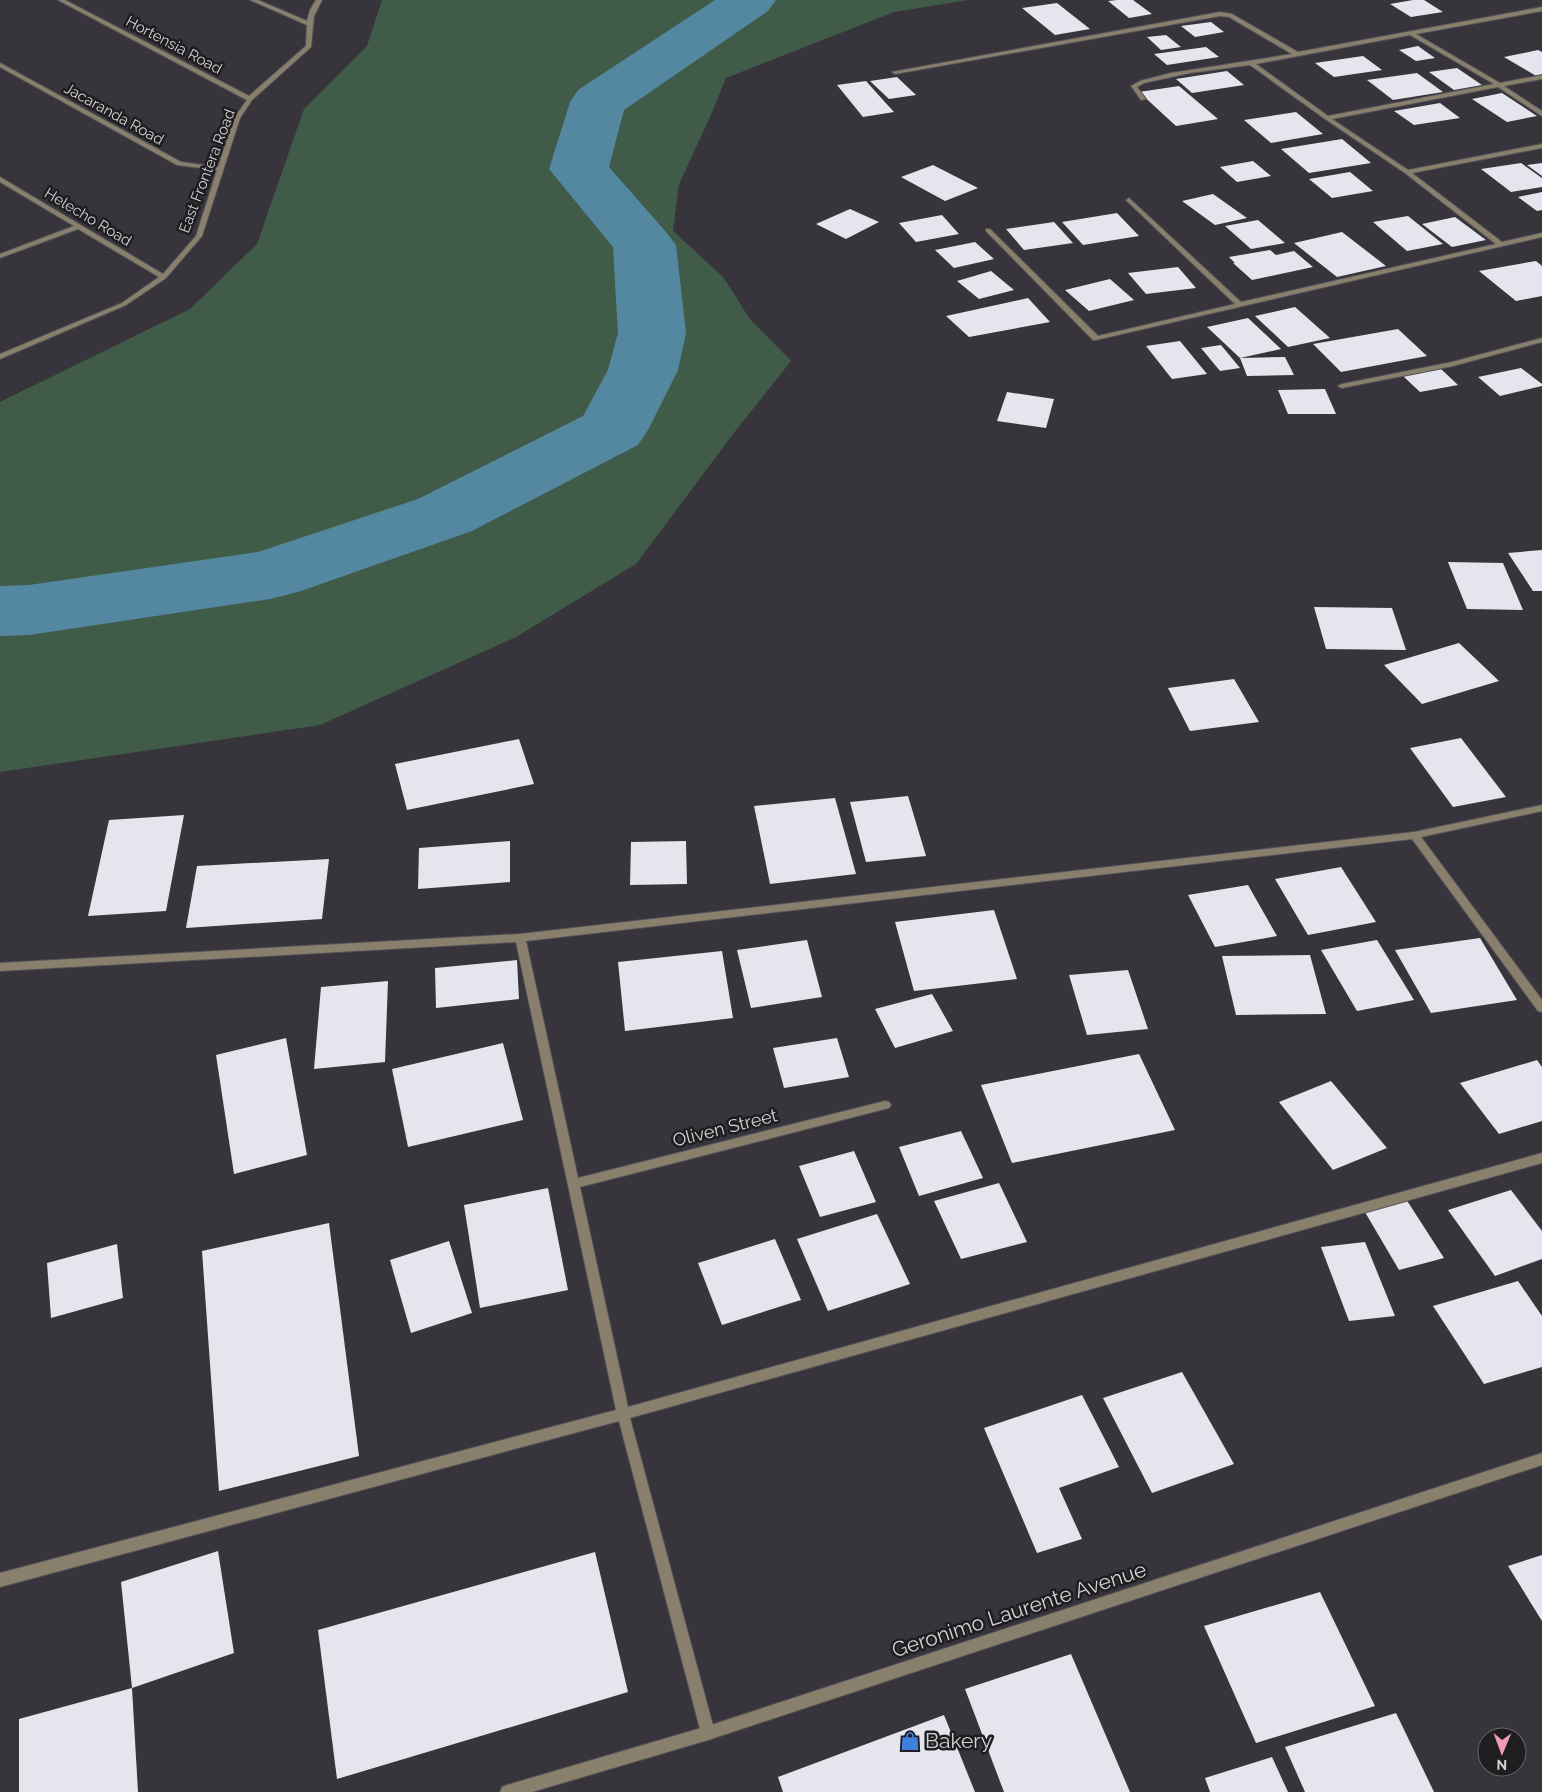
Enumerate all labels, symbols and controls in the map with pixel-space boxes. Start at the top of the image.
street label: Hortensia Road [123,12,225,78]
street label: Jacaranda Road [61,79,167,149]
street label: East Frontera Road [175,107,239,235]
street label: Helecho Road [41,184,135,250]
street label: Oliven Street [670,1104,779,1151]
street label: Geronimo Laurente Avenue [888,1557,1149,1663]
north arrow [1477,1727,1527,1777]
place label: Bakery [925,1728,992,1753]
shop icon: Bakery [899,1730,921,1752]
text: N [1496,1757,1507,1773]

